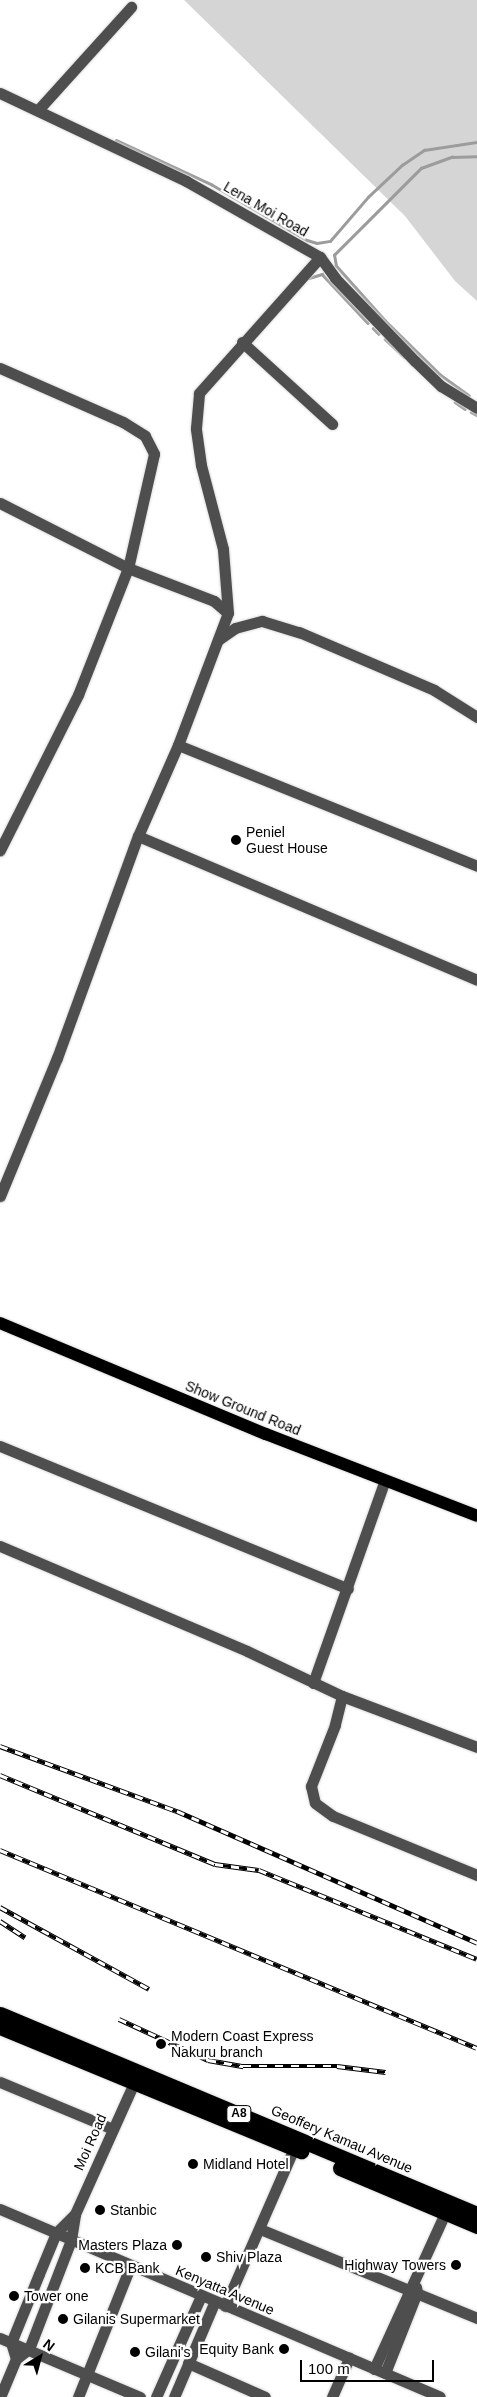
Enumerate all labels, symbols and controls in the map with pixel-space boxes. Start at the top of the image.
street label: Lena Moi Road [221,178,311,240]
place label: Peniel Guest House [246,824,328,856]
marker: Peniel Guest House [230,834,242,846]
street label: Show Ground Road [183,1377,303,1439]
place label: Modern Coast Express Nakuru branch [171,2028,313,2060]
marker: Modern Coast Express Nakuru branch [155,2038,167,2050]
street label: Geoffery Kamau Avenue [268,2101,416,2177]
road number: A8 [225,2104,253,2124]
street label: Moi Road [70,2111,110,2173]
place label: Midland Hotel [203,2156,289,2172]
marker: Midland Hotel [187,2158,199,2170]
place label: Stanbic [110,2202,157,2218]
marker: Stanbic [94,2204,106,2216]
place label: Masters Plaza [78,2237,167,2253]
marker: Masters Plaza [171,2239,183,2251]
place label: Shiv Plaza [216,2249,282,2265]
marker: Shiv Plaza [200,2251,212,2263]
place label: Highway Towers [344,2257,446,2273]
marker: Highway Towers [450,2259,462,2271]
place label: KCB Bank [95,2260,160,2276]
street label: Kenyatta Avenue [173,2261,277,2319]
marker: KCB Bank [79,2262,91,2274]
place label: Tower one [24,2288,89,2304]
marker: Tower one [8,2290,20,2302]
place label: Gilanis Supermarket [73,2311,200,2327]
marker: Gilanis Supermarket [57,2313,69,2325]
north arrow [15,2332,65,2382]
text: N [40,2336,58,2354]
place label: Equity Bank [199,2341,274,2357]
marker: Equity Bank [278,2343,290,2355]
place label: Gilani's [145,2344,190,2360]
marker: Gilani's [129,2346,141,2358]
scale bar [302,2350,436,2382]
text: 100 m [308,2360,350,2377]

